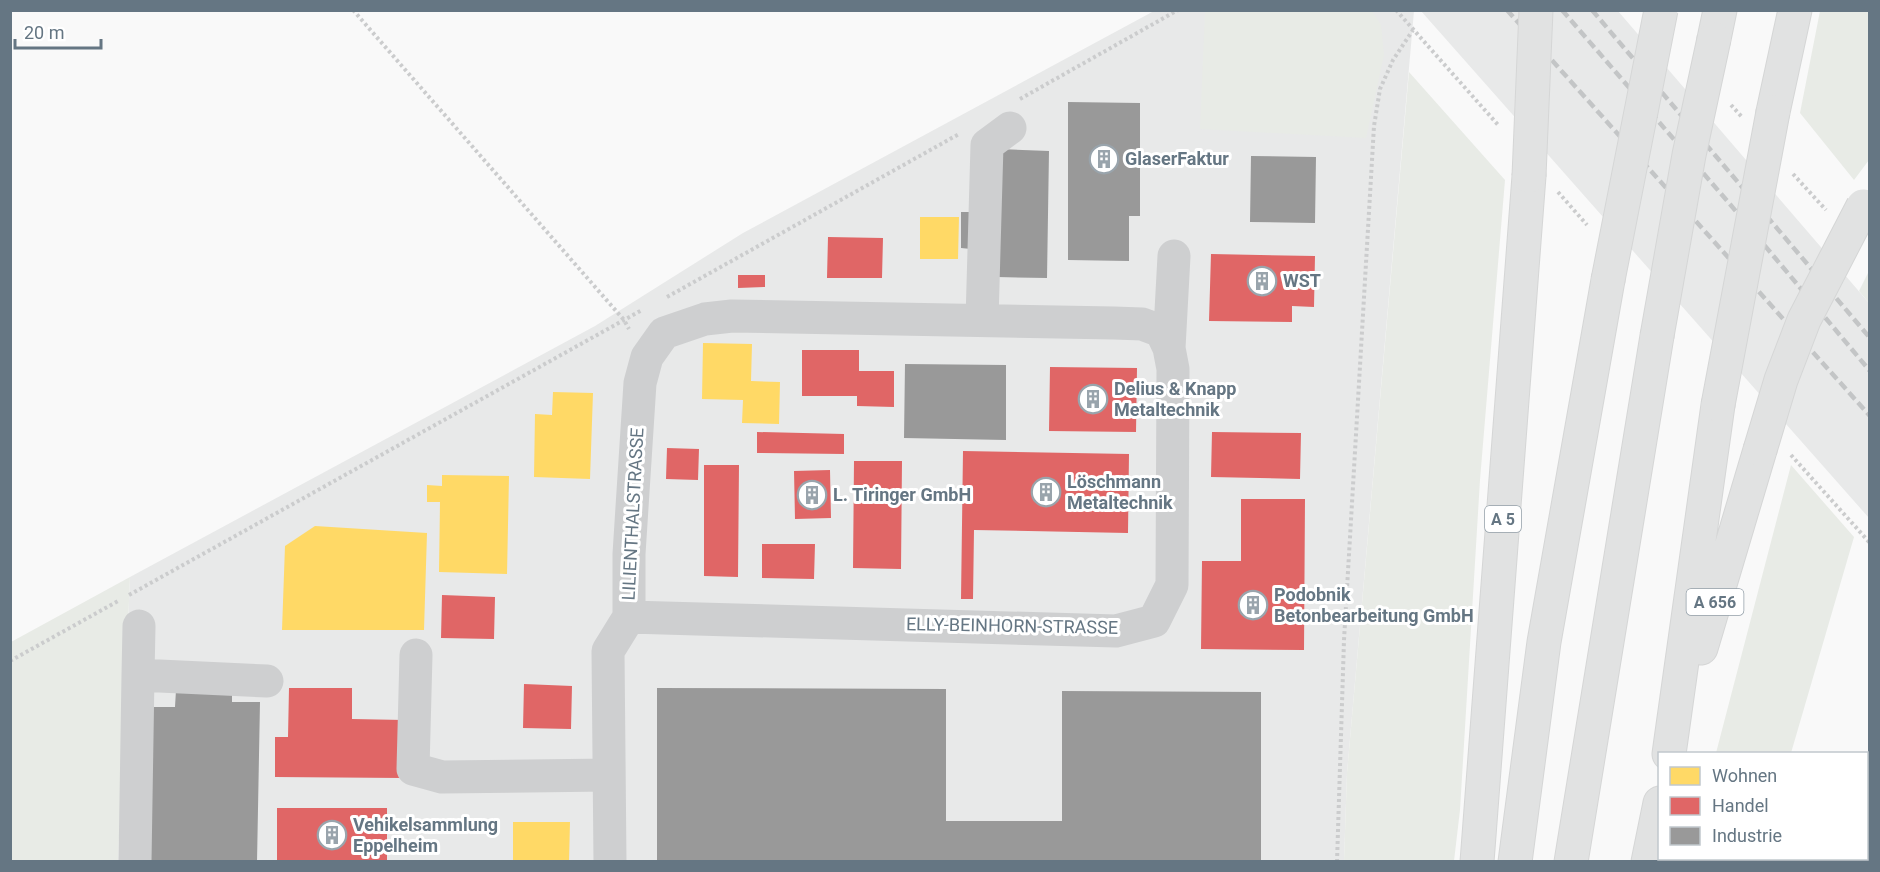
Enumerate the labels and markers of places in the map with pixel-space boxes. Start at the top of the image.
building icon: GlaserFaktur [1088,143,1120,175]
place label: GlaserFaktur [1125,148,1229,169]
building icon: WST [1246,265,1278,297]
place label: WST [1283,270,1321,291]
place label: Delius & Knapp Metaltechnik [1114,378,1236,420]
building icon: Delius & Knapp Metaltechnik [1077,383,1109,415]
place label: Löschmann Metaltechnik [1067,471,1173,513]
building icon: Löschmann Metaltechnik [1030,476,1062,508]
building icon: L. Tiringer GmbH [796,479,828,511]
place label: L. Tiringer GmbH [833,484,971,505]
place label: Podobnik Betonbearbeitung GmbH [1274,584,1474,626]
building icon: Podobnik Betonbearbeitung GmbH [1237,589,1269,621]
place label: Vehikelsammlung Eppelheim [353,814,498,856]
building icon: Vehikelsammlung Eppelheim [316,819,348,851]

